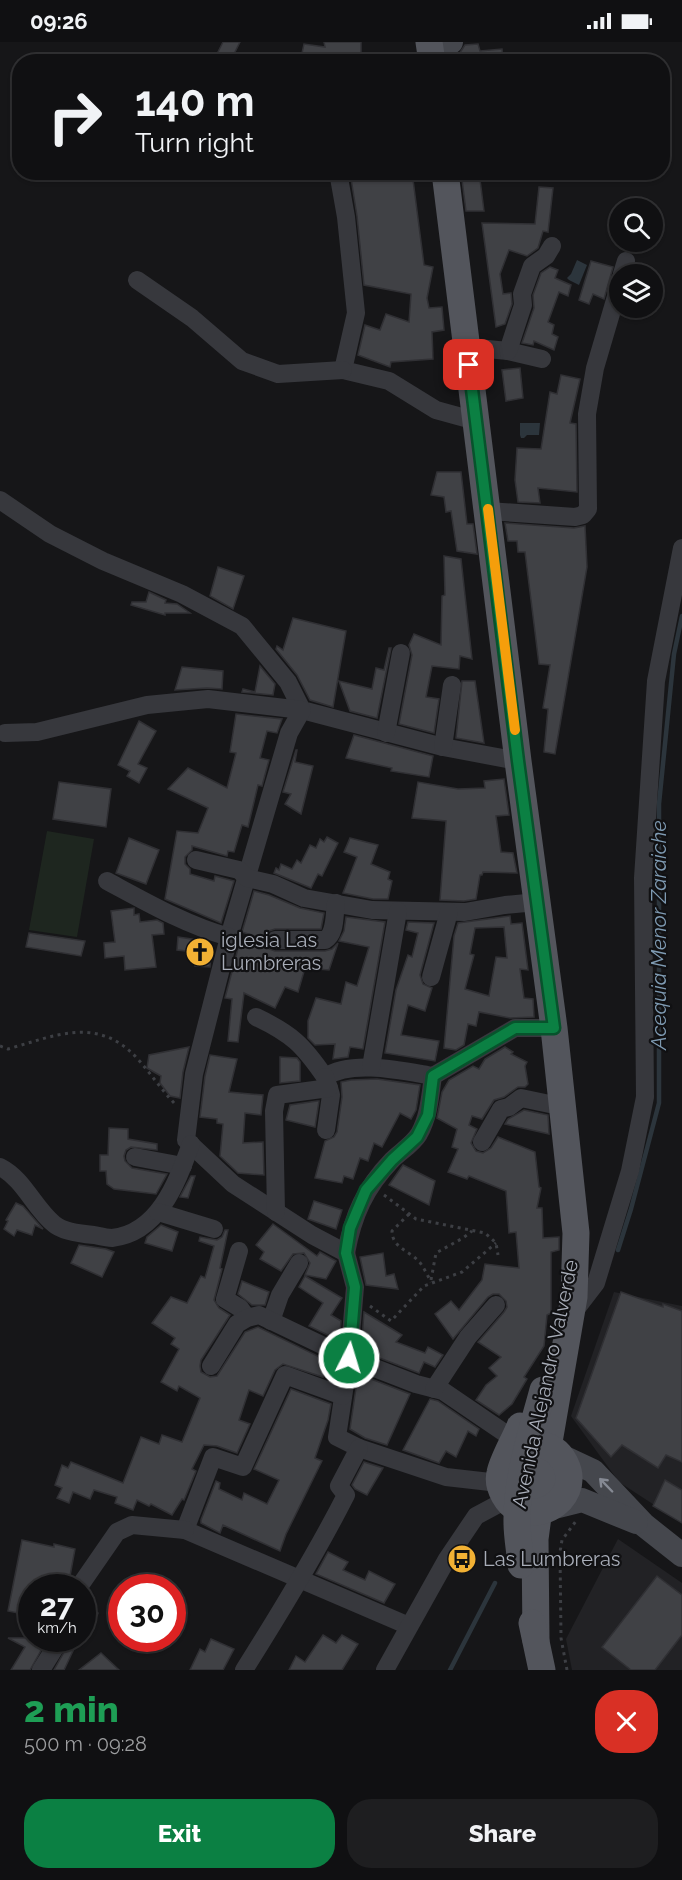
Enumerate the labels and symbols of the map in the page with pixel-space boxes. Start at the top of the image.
pin [443,339,494,390]
water label: Acequia Menor Zaraiche [646,820,671,1051]
place label: iglesia Las Lumbreras [221,928,321,975]
church icon: iglesia Las Lumbreras [184,936,216,968]
street label: Avenida Alejandro Valverde [507,1257,583,1510]
position arrow [317,1326,381,1390]
one-way arrow [599,1478,613,1493]
bus stop icon: Las Lumbreras [446,1543,478,1575]
place label: Las Lumbreras [483,1547,621,1571]
speed limit sign: 30 [108,1574,186,1652]

